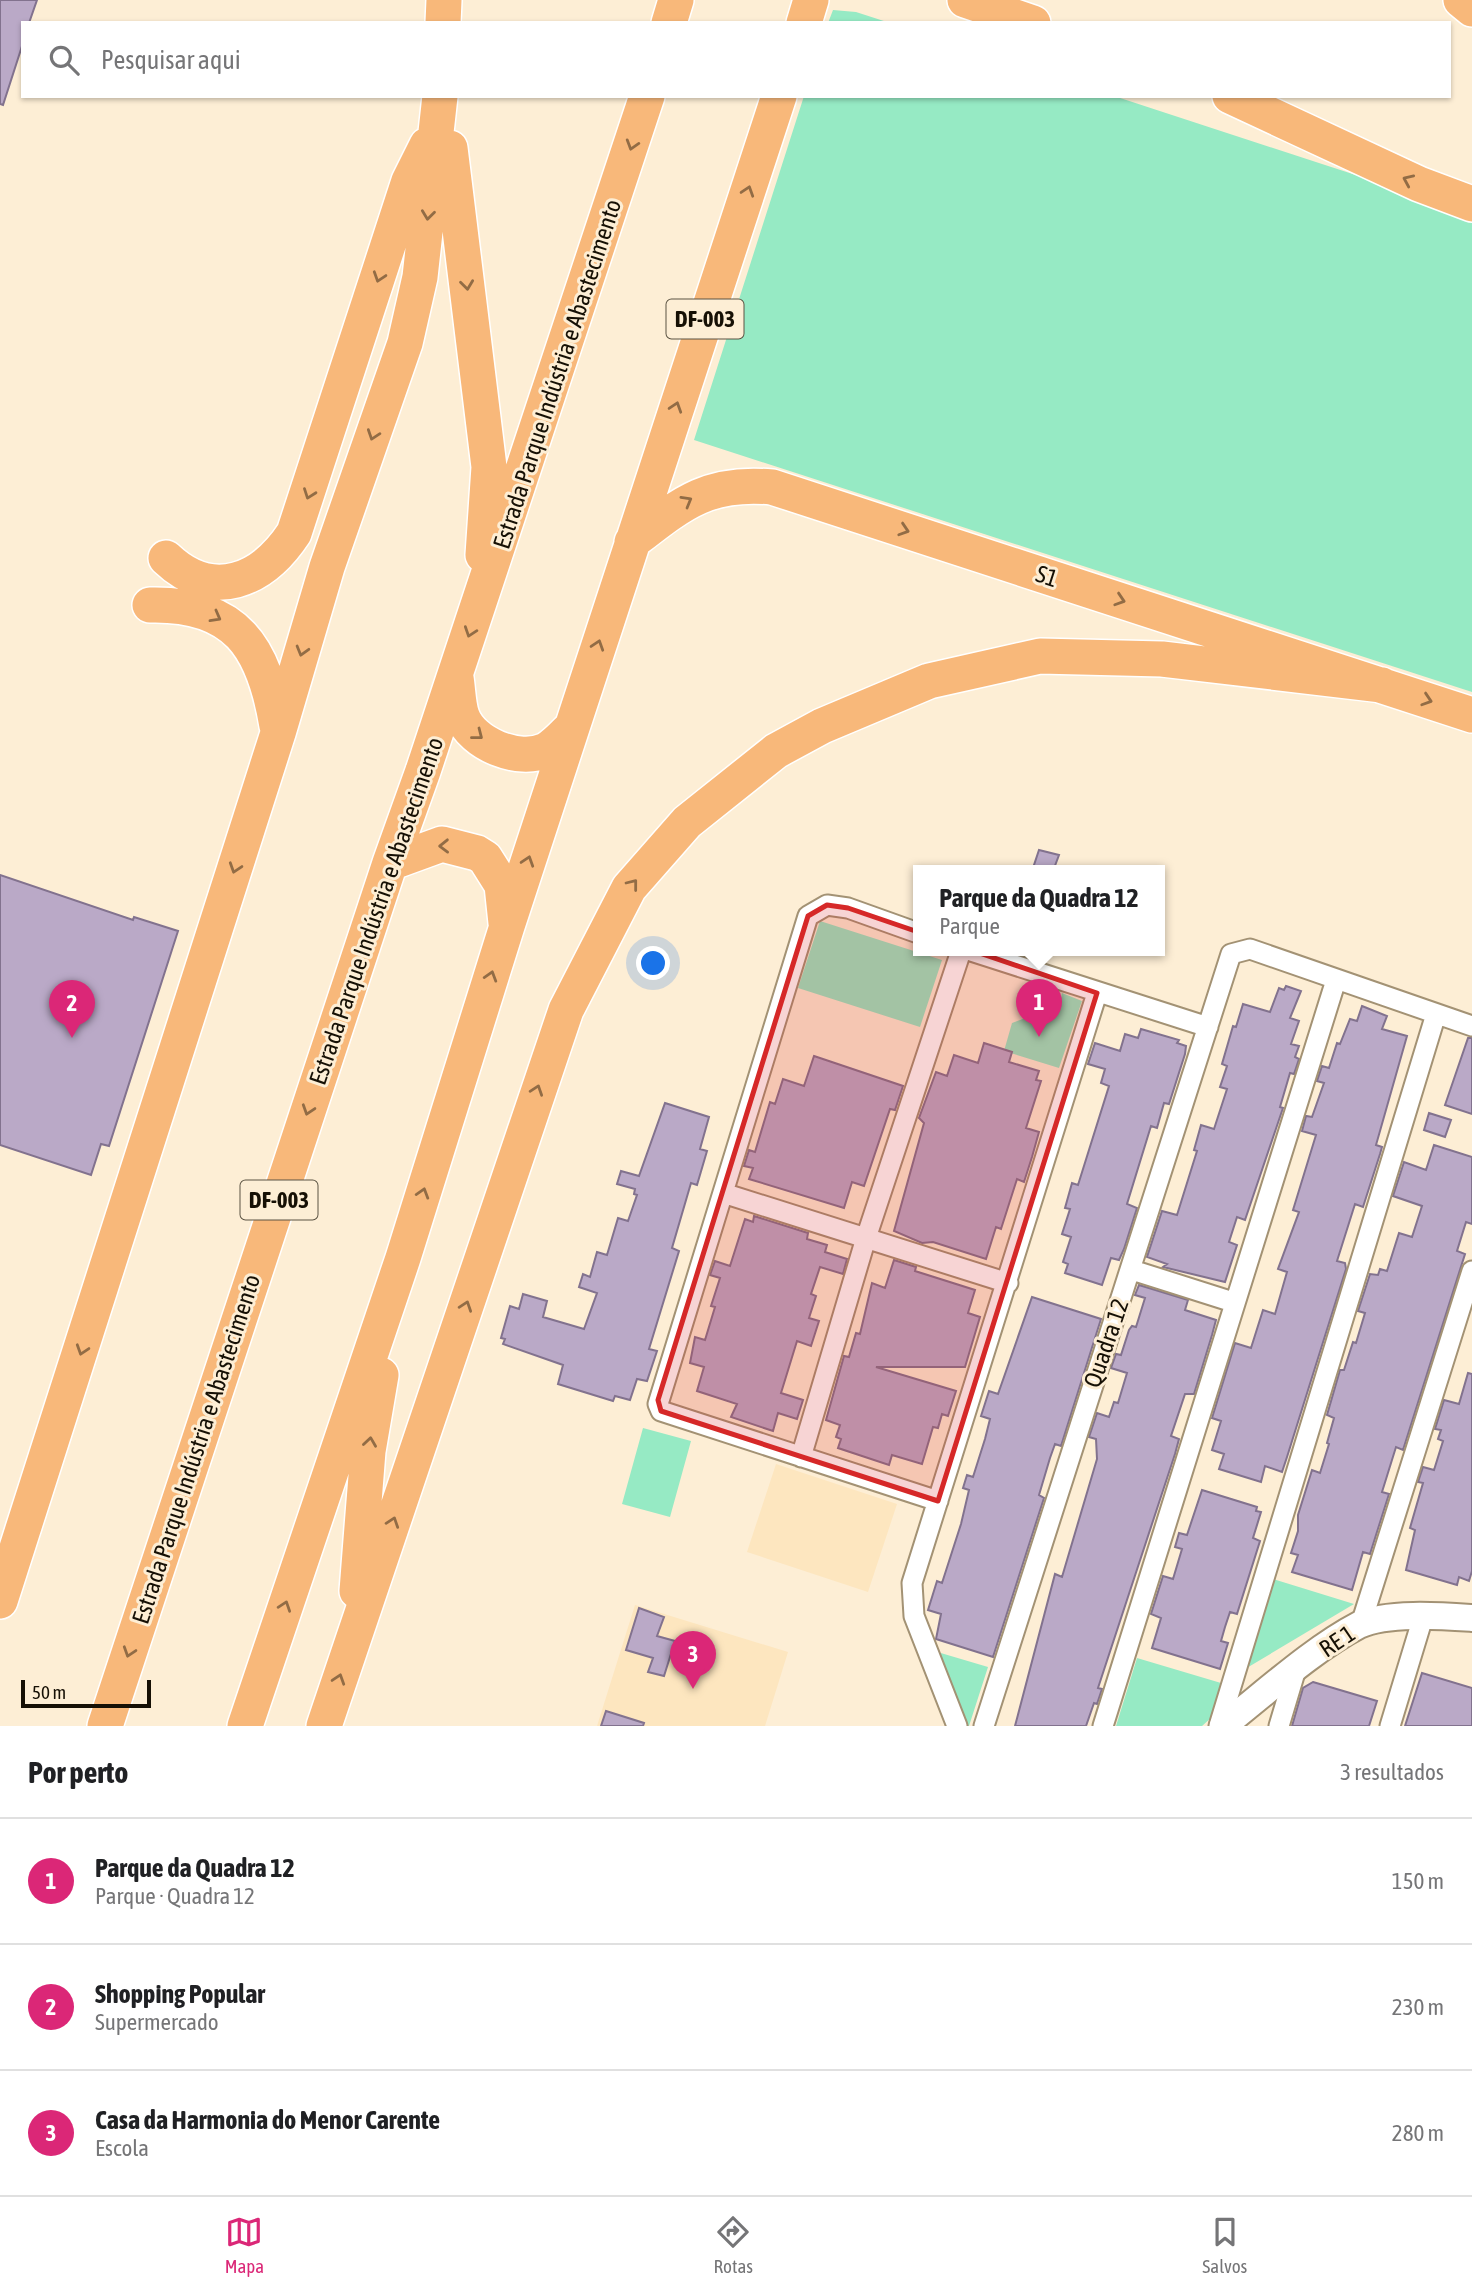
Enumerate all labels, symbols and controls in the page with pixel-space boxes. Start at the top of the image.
search box [21,21,1451,98]
icon: search [45,41,83,79]
text: Pesquisar aqui [101,45,241,75]
one-way arrow [625,139,640,151]
one-way arrow [1403,174,1415,188]
one-way arrow [740,186,754,198]
street label: Estrada Parque Indústria e Abastecimento [488,196,626,552]
one-way arrow [421,209,436,221]
one-way arrow [372,271,387,283]
one-way arrow [460,280,475,291]
road number: DF-003 [666,300,744,338]
one-way arrow [668,401,682,414]
one-way arrow [367,428,381,440]
one-way arrow [303,487,317,500]
one-way arrow [679,497,692,510]
one-way arrow [897,522,910,536]
street label: S1 [1033,560,1061,592]
one-way arrow [1114,592,1126,606]
one-way arrow [208,609,221,622]
one-way arrow [464,625,478,638]
one-way arrow [590,639,604,652]
one-way arrow [296,645,311,657]
one-way arrow [1421,692,1433,706]
one-way arrow [471,727,483,740]
street label: Estrada Parque Indústria e Abastecimento [304,734,448,1088]
one-way arrow [438,838,449,853]
one-way arrow [520,856,534,868]
one-way arrow [229,862,244,874]
popup [913,865,1165,956]
one-way arrow [624,880,637,892]
text: Parque da Quadra 12 [939,883,1139,913]
text: Parque [939,913,1000,939]
your location [636,946,670,980]
one-way arrow [483,970,497,982]
pin: 1 [1016,979,1062,1037]
pin: 2 [49,980,95,1038]
one-way arrow [529,1084,543,1097]
one-way arrow [302,1104,317,1116]
road number: DF-003 [240,1180,318,1219]
one-way arrow [415,1187,429,1199]
street label: Estrada Parque Indústria e Abastecimento [127,1271,265,1627]
street label: Quadra 12 [1078,1295,1134,1391]
one-way arrow [458,1301,472,1313]
one-way arrow [76,1343,90,1355]
one-way arrow [362,1437,377,1448]
one-way arrow [385,1516,399,1528]
one-way arrow [276,1600,291,1612]
street label: RE 1 [1314,1620,1360,1662]
pin: 3 [670,1631,716,1689]
one-way arrow [123,1646,138,1658]
one-way arrow [331,1674,345,1686]
scale bar [21,1677,150,1709]
text: 50 m [32,1681,66,1703]
text: Por perto [28,1755,128,1789]
text: 3 resultados [1340,1759,1444,1785]
text: Parque da Quadra 12 [95,1853,295,1883]
text: 1 [46,1868,56,1894]
text: 150 m [1392,1868,1444,1894]
text: Parque · Quadra 12 [95,1883,255,1909]
text: Shopping Popular [95,1979,265,2009]
text: 2 [46,1994,56,2020]
text: 230 m [1392,1994,1444,2020]
text: Supermercado [95,2009,219,2035]
text: Casa da Harmonia do Menor Carente [95,2105,440,2135]
text: 3 [46,2120,56,2146]
text: 280 m [1392,2120,1444,2146]
text: Escola [95,2135,149,2161]
tab: Mapa [225,2213,264,2277]
tab: Rotas [713,2213,753,2277]
tab: Salvos [1202,2213,1247,2277]

